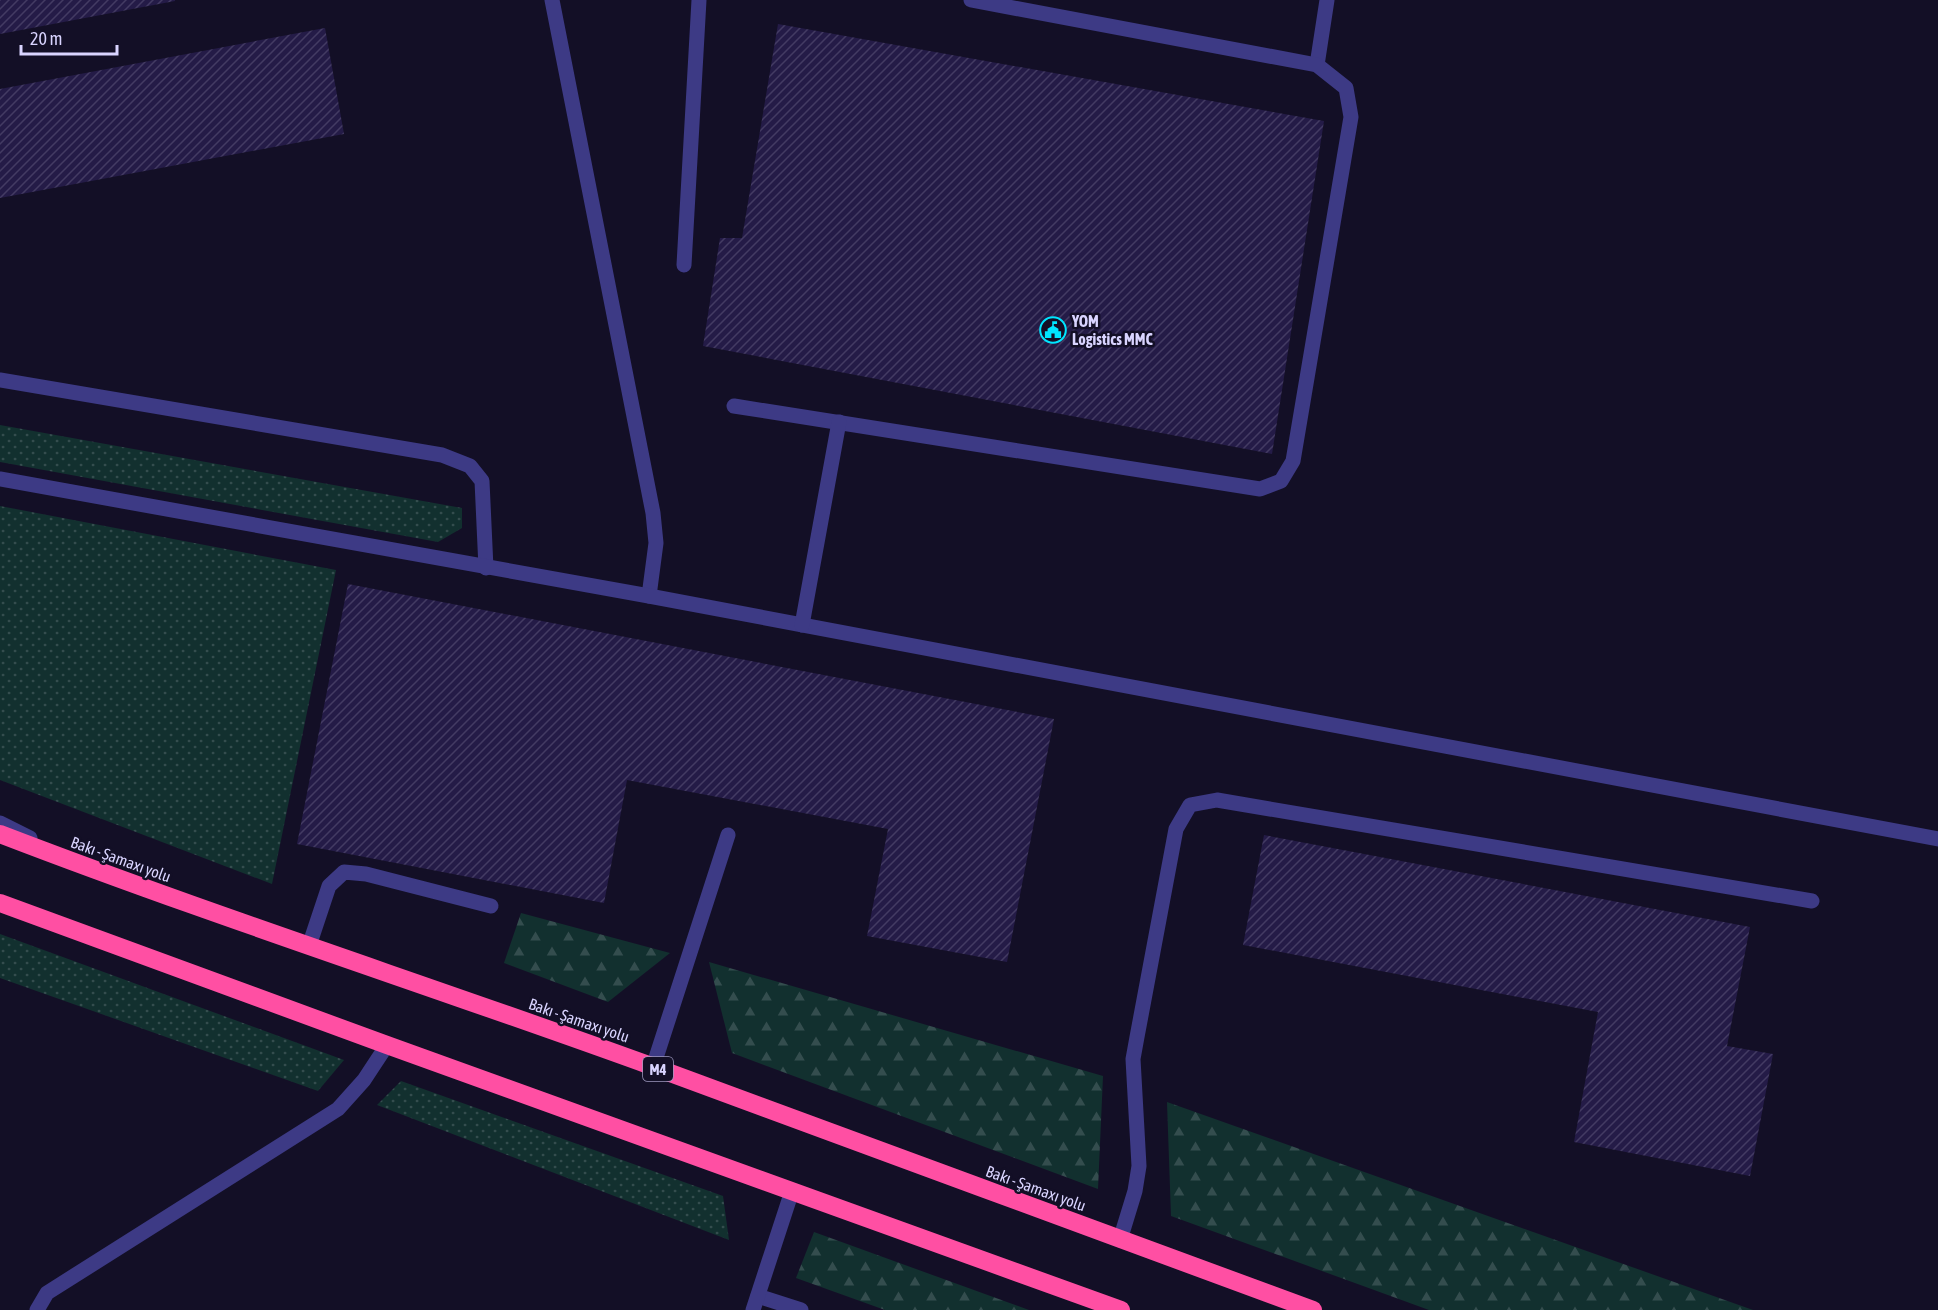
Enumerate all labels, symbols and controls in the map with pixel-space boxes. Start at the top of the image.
scale bar [21,18,117,56]
text: 20 m [30,28,62,49]
place label: YOM Logistics MMC [1071,312,1153,348]
public building icon: YOM Logistics MMC [1038,315,1068,345]
street label: Bakı - Şamaxı yolu [68,833,173,886]
street label: Bakı - Şamaxı yolu [526,994,632,1047]
road number: M4 [643,1057,673,1081]
street label: Bakı - Şamaxı yolu [983,1162,1088,1215]

